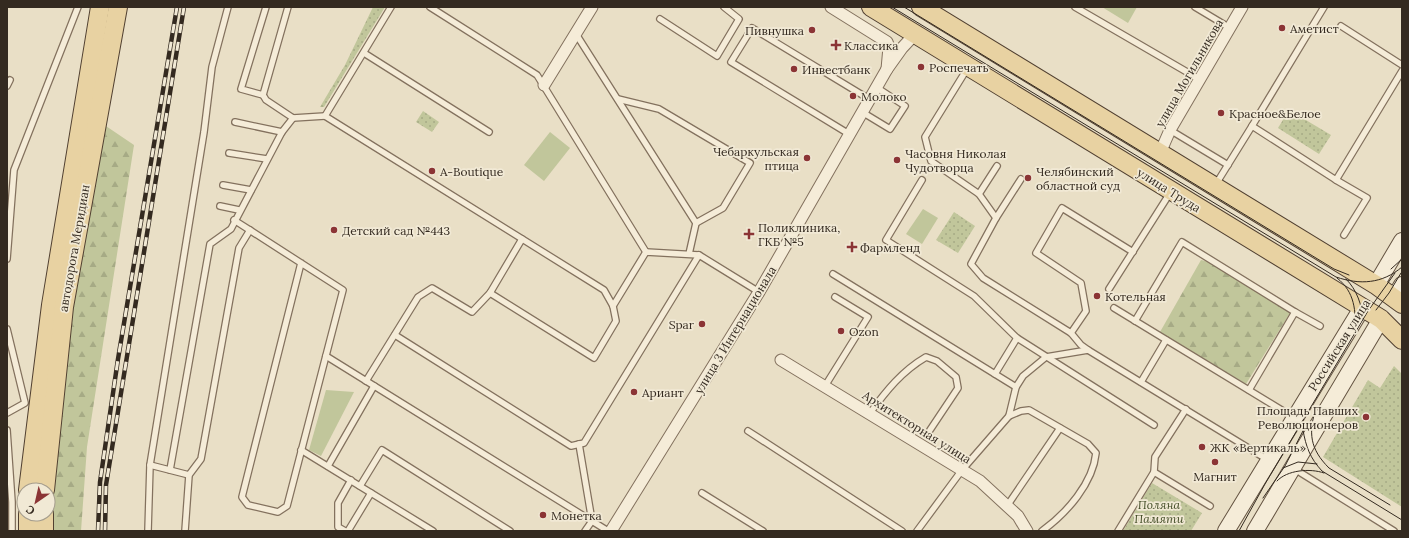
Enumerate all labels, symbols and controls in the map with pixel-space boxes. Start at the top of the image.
street label: улица Могильникова [1152,16,1226,130]
place label: Аметист [1289,21,1339,36]
place label: Пивнушка [745,23,804,38]
marker: Аметист [1277,23,1287,33]
marker: Пивнушка [807,25,817,35]
place label: Классика [844,38,898,53]
marker: Классика [831,40,841,50]
place label: Роспечать [929,60,988,75]
place label: Инвестбанк [802,62,871,77]
marker: Роспечать [916,62,926,72]
marker: Инвестбанк [789,64,799,74]
place label: Молоко [861,89,907,104]
marker: Молоко [848,91,858,101]
place label: Красное&Белое [1229,106,1321,121]
marker: Красное&Белое [1216,108,1226,118]
place label: Чебаркульская птица [713,144,799,173]
place label: Часовня Николая Чудотворца [905,146,1006,175]
marker: Чебаркульская птица [802,153,812,163]
marker: Часовня Николая Чудотворца [892,155,902,165]
place label: A-Boutique [439,164,504,179]
place label: Челябинский областной суд [1036,164,1120,193]
street label: улица Труда [1134,165,1204,215]
marker: A-Boutique [427,166,437,176]
marker: Челябинский областной суд [1023,173,1033,183]
street label: автодорога Меридиан [55,183,93,313]
place label: Поликлиника, ГКБ №5 [758,220,840,249]
place label: Детский сад №443 [342,223,450,238]
marker: Детский сад №443 [329,225,339,235]
marker: Поликлиника, ГКБ №5 [743,228,755,240]
place label: Фармленд [860,240,920,255]
marker: Фармленд [847,242,857,252]
street label: улица 3 Интернационала [691,263,779,397]
place label: Котельная [1105,289,1166,304]
marker: Котельная [1092,291,1102,301]
street label: Российская улица [1305,296,1373,394]
place label: Spar [669,317,695,332]
marker: Spar [697,319,707,329]
place label: Ozon [849,324,879,339]
marker: Ozon [836,326,846,336]
place label: Ариант [641,385,684,400]
marker: Ариант [629,387,639,397]
street label: Архитекторная улица [859,387,974,467]
place label: Площадь Павших Революционеров [1257,403,1359,432]
marker: Площадь Павших Революционеров [1361,412,1371,422]
place label: ЖК «Вертикаль» [1210,440,1306,455]
marker: ЖК «Вертикаль» [1197,442,1207,452]
marker: Магнит [1210,457,1220,467]
place label: Магнит [1193,469,1237,484]
north arrow [16,482,56,522]
park label: Поляна Памяти [1134,497,1185,526]
text: С [23,502,37,518]
place label: Монетка [551,508,602,523]
marker: Монетка [538,510,548,520]

